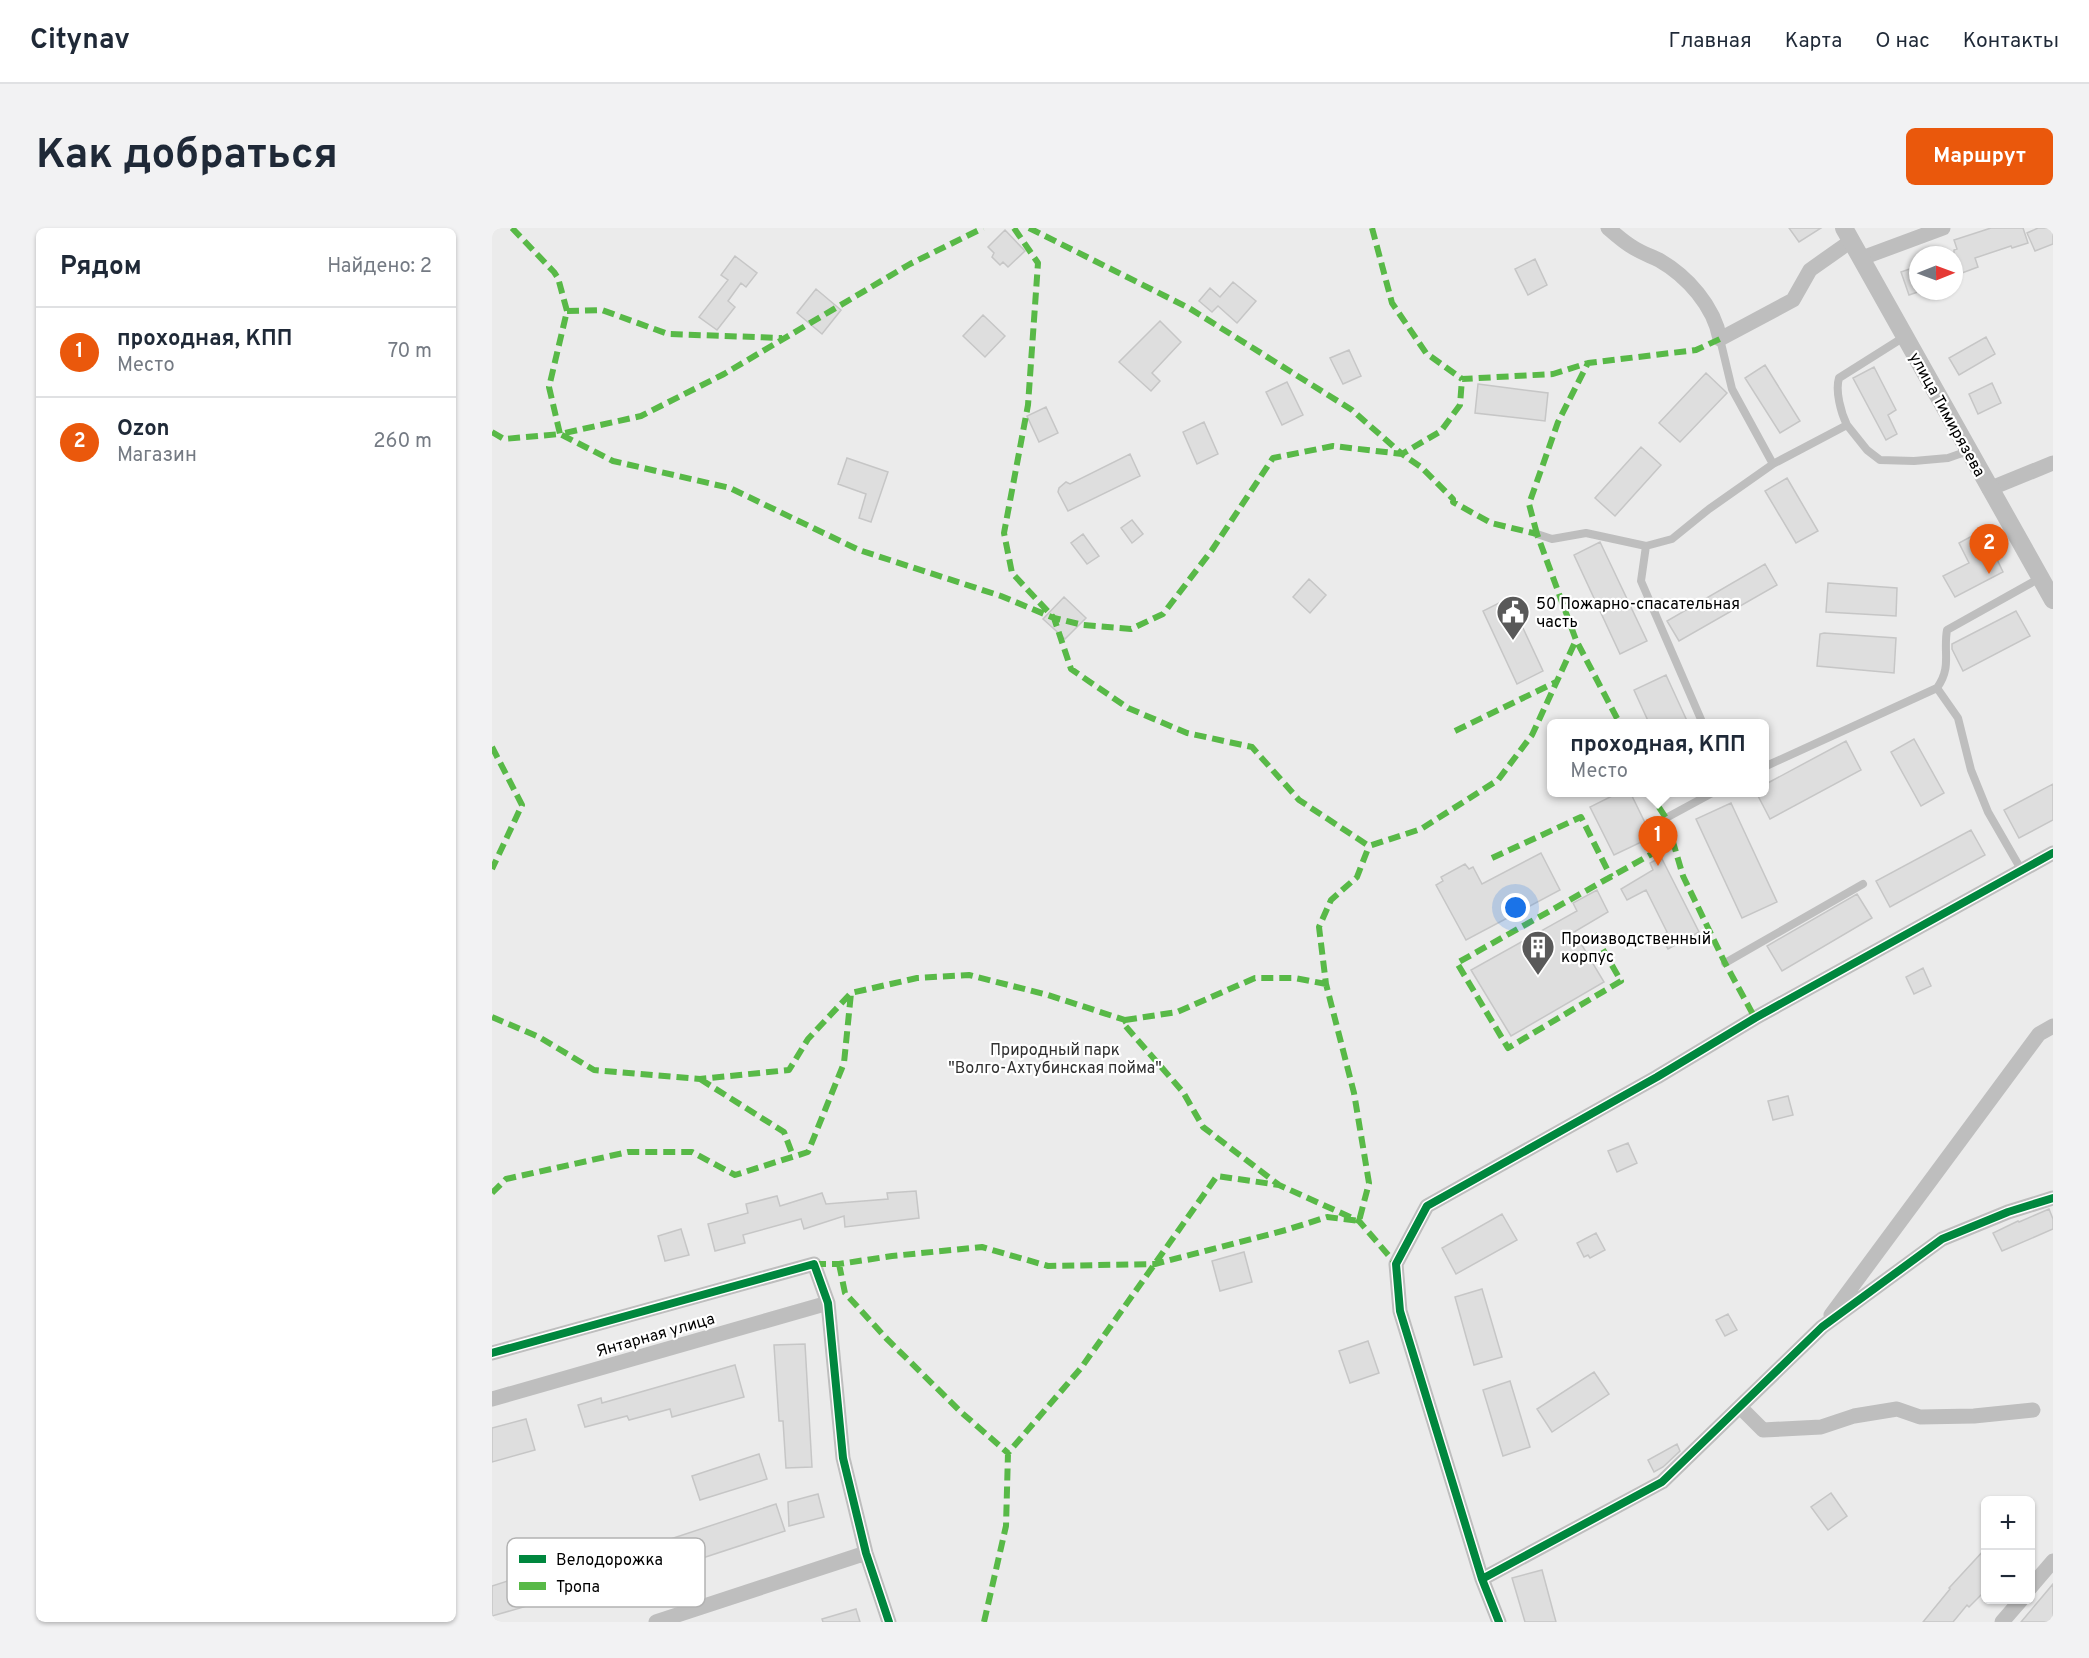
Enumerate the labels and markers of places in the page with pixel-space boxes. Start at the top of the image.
pin: 2 [1970,524,2008,574]
public building icon: 50 Пожарно-спасательная часть [1495,594,1531,641]
place label: 50 Пожарно-спасательная часть [1536,595,1740,633]
pin: 1 [1638,816,1678,866]
building icon: Производственный корпус [1520,929,1556,976]
place label: Производственный корпус [1561,930,1711,968]

